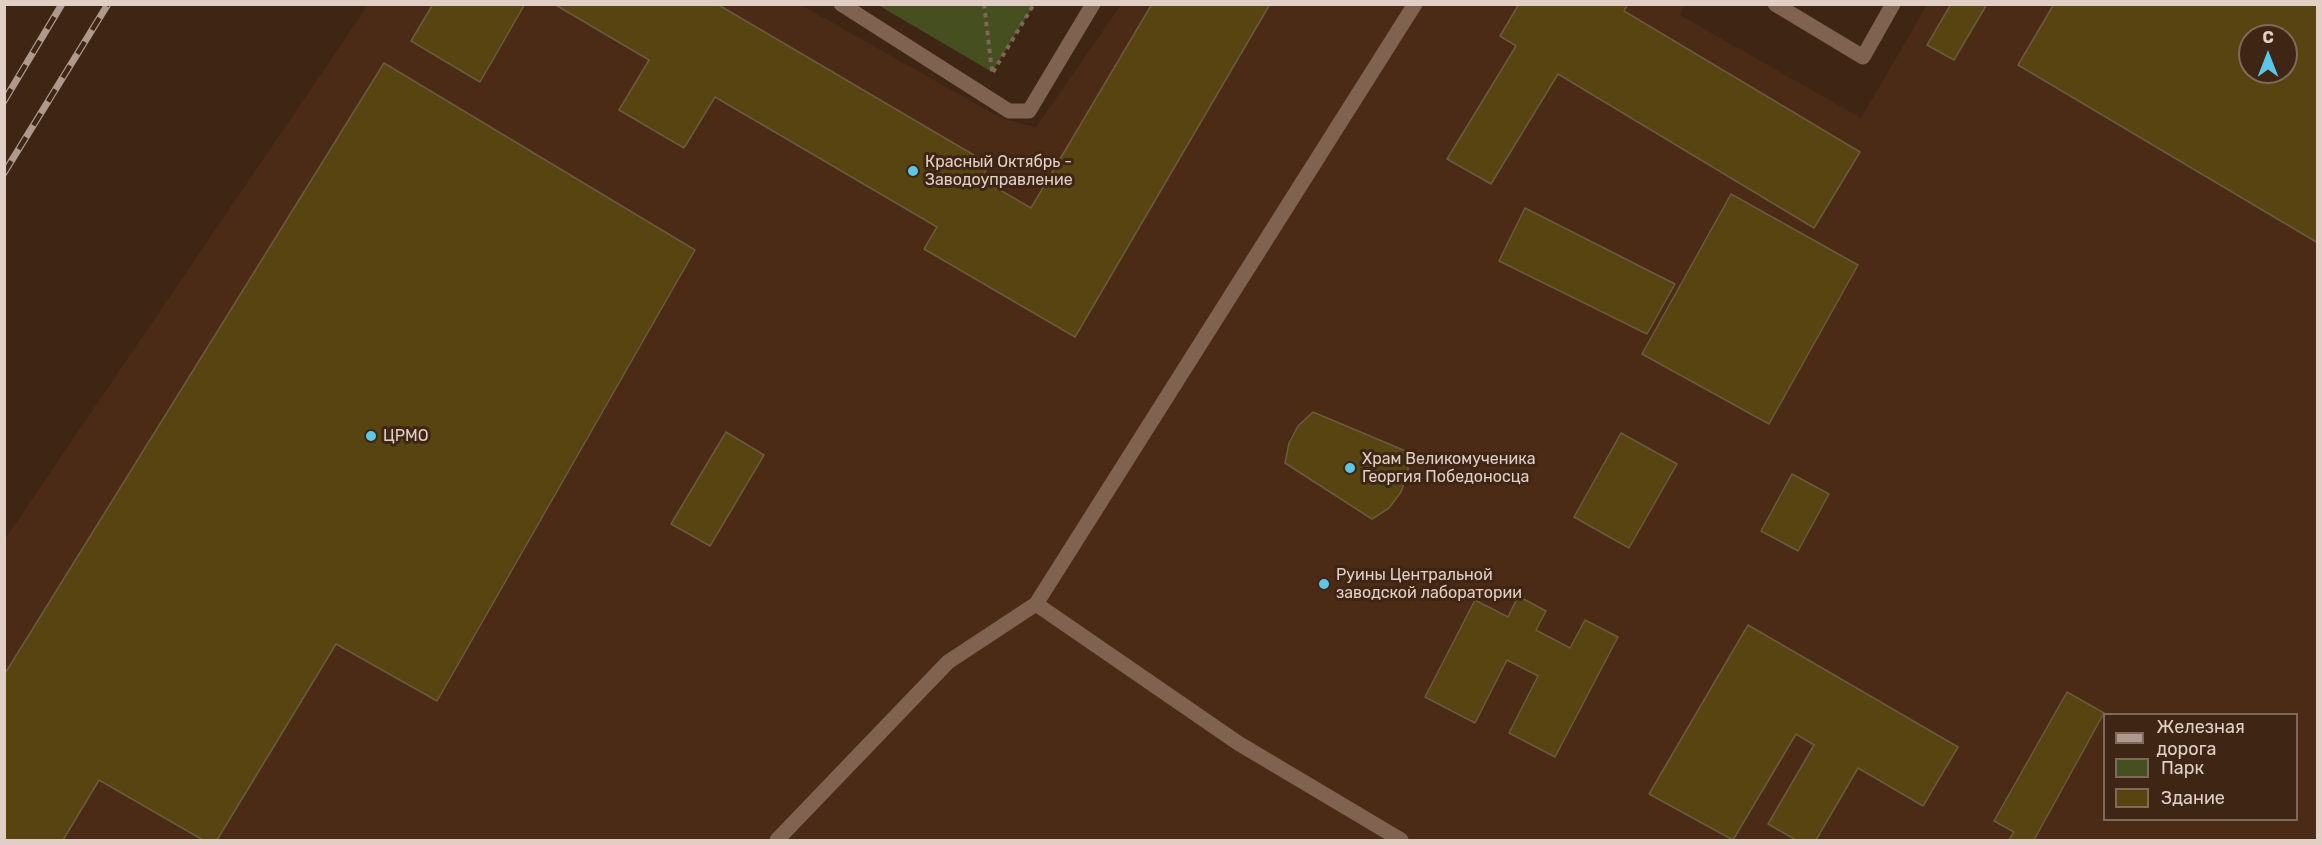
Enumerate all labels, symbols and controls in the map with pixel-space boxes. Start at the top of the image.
north arrow [2238,24,2298,84]
text: С [2262,28,2274,47]
place label: Красный Октябрь - Заводоуправление [925,152,1073,190]
marker: Красный Октябрь - Заводоуправление [906,164,920,178]
place label: ЦРМО [383,426,429,446]
marker: ЦРМО [364,429,378,443]
place label: Храм Великомученика Георгия Победоносца [1362,449,1536,487]
marker: Храм Великомученика Георгия Победоносца [1343,461,1357,475]
place label: Руины Центральной заводской лаборатории [1336,565,1522,603]
marker: Руины Центральной заводской лаборатории [1317,577,1331,591]
legend [2103,713,2298,821]
text: Железная дорога [2156,716,2245,760]
text: Парк [2161,757,2204,779]
text: Здание [2161,787,2225,809]

